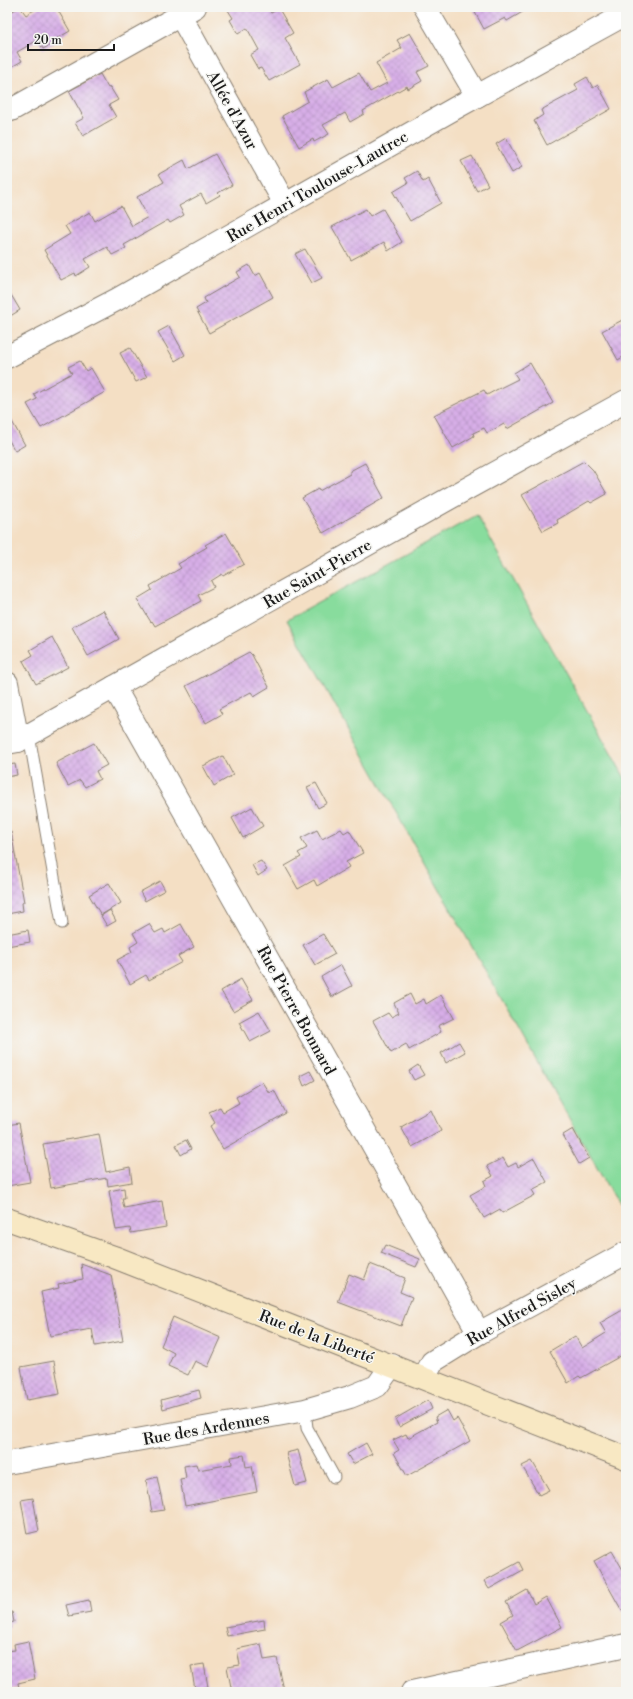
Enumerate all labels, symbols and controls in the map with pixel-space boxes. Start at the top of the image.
scale bar [28,26,114,52]
text: 20 m [34,33,62,48]
street label: Allée d'Azur [202,67,262,154]
street label: Rue Henri Toulouse-Lautrec [223,127,412,247]
street label: Rue Saint-Pierre [260,535,375,613]
street label: Rue Pierre Bonnard [252,942,340,1079]
street label: Rue Alfred Sisley [463,1273,580,1350]
street label: Rue de la Liberté [256,1306,377,1368]
street label: Rue des Ardennes [141,1408,271,1450]

